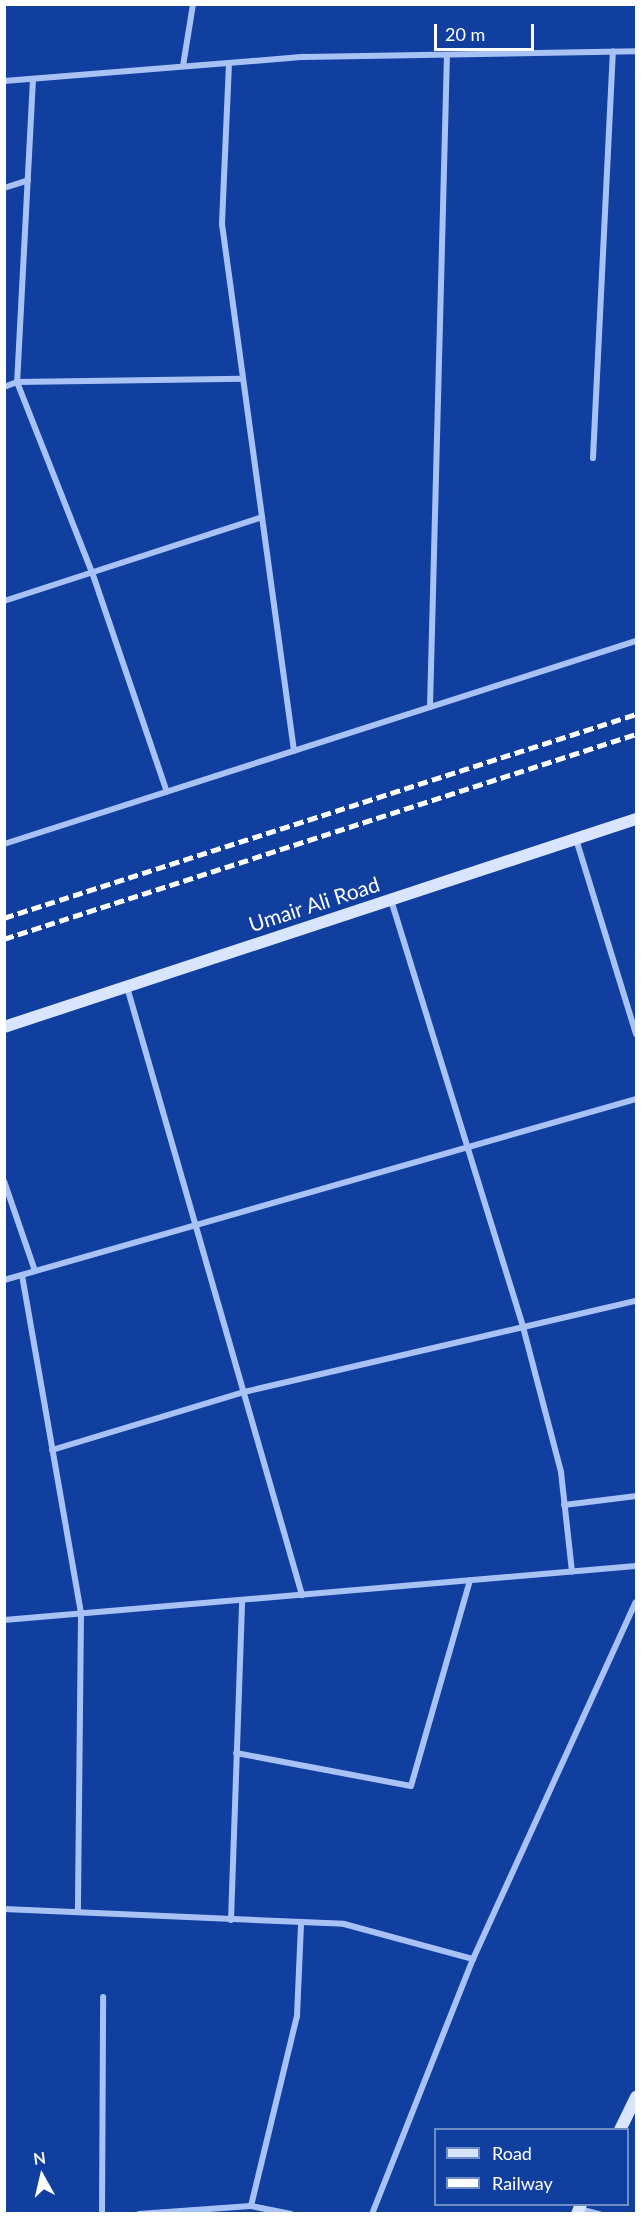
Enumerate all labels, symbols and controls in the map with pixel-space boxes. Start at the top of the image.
scale bar [437,12,538,50]
text: 20 m [445,23,485,45]
street label: Umair Ali Road [245,871,383,937]
legend [434,2128,629,2206]
text: Road [492,2142,532,2164]
north arrow [12,2146,72,2206]
text: N [32,2147,47,2168]
text: Railway [492,2172,553,2194]

